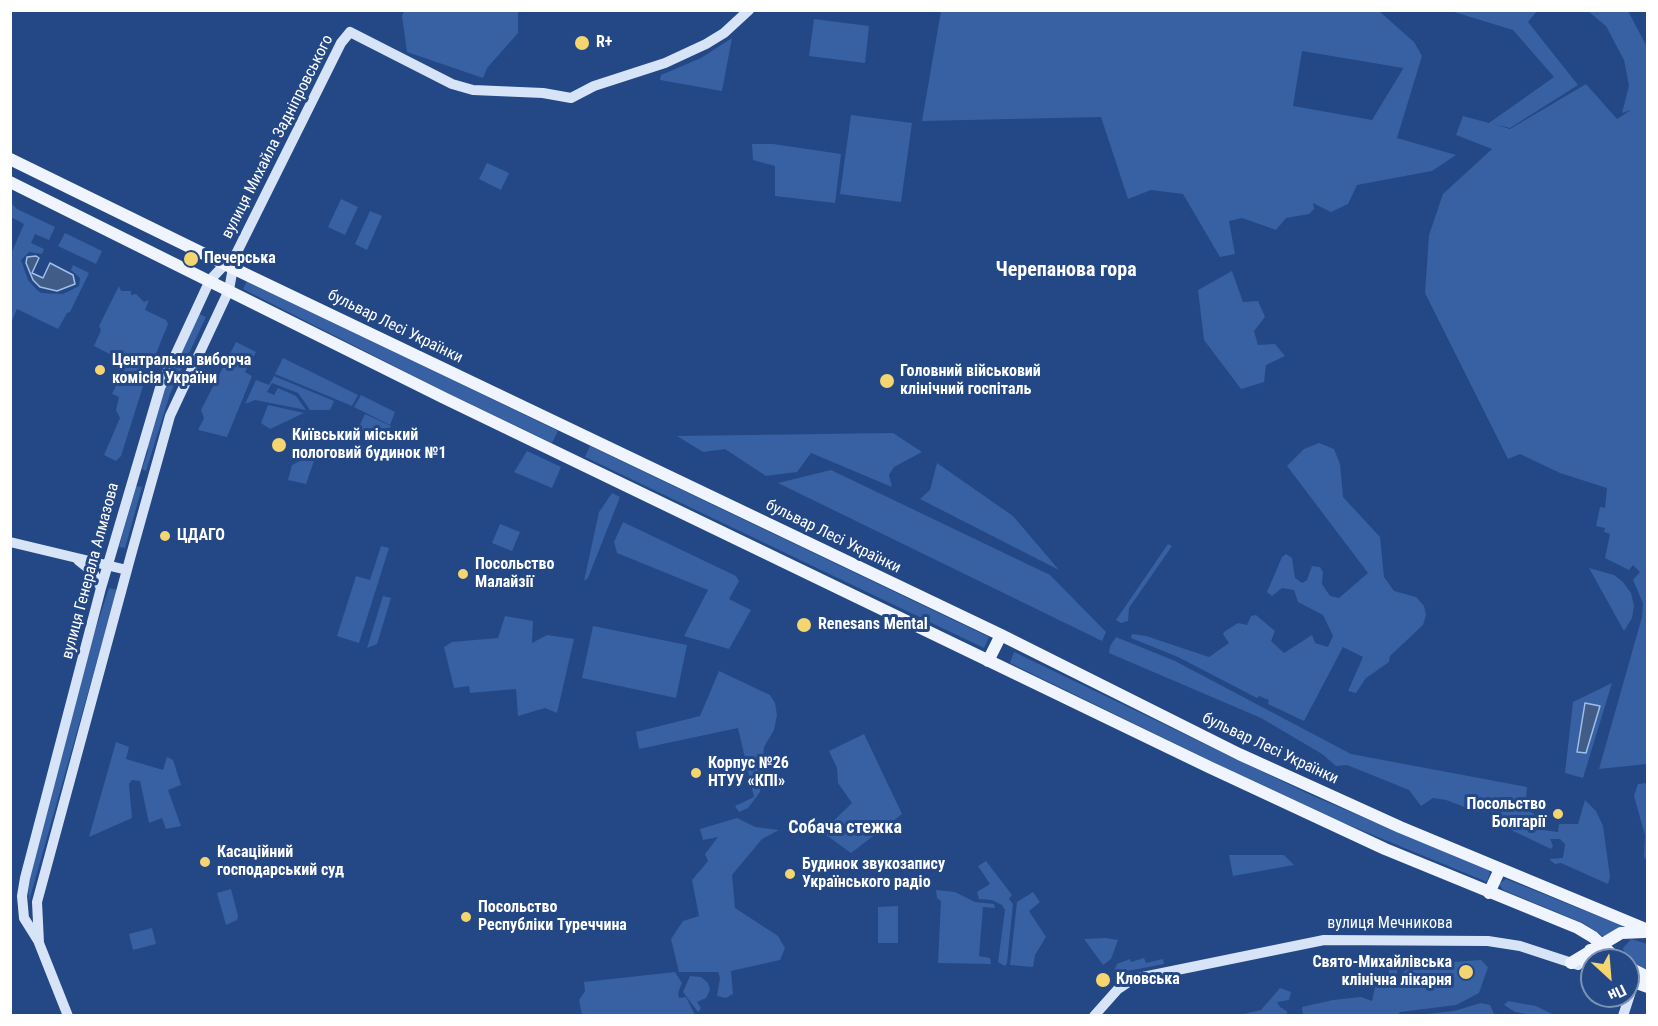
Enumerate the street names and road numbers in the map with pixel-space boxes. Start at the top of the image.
street label: вулиця Михайла Задніпровського [218,32,338,242]
street label: бульвар Лесі Українки [324,286,466,368]
street label: вулиця Генерала Алмазова [58,481,124,661]
street label: бульвар Лесі Українки [762,496,904,578]
street label: бульвар Лесі Українки [1199,709,1341,789]
street label: вулиця Мечникова [1327,914,1453,934]

